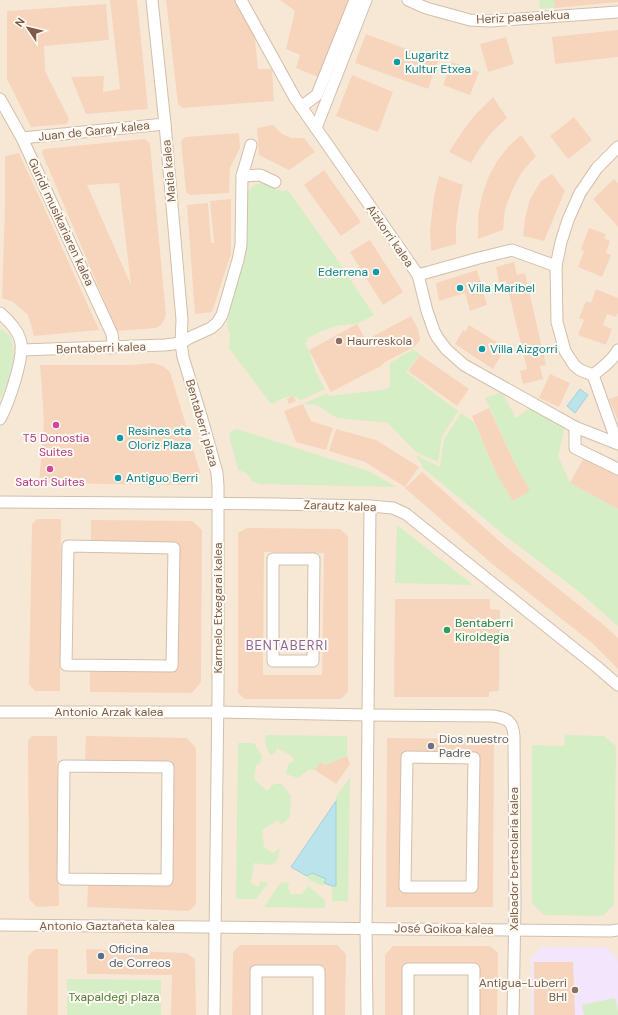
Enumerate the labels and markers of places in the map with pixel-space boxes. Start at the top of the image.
place label: Lugaritz Kultur Etxea [405,47,471,77]
marker: Lugaritz Kultur Etxea [392,57,402,67]
place label: Ederrena [318,264,368,280]
marker: Ederrena [371,267,381,277]
place label: Villa Maribel [468,280,535,296]
marker: Villa Maribel [455,283,465,293]
place label: Haurreskola [347,333,412,349]
marker: Haurreskola [334,336,344,346]
place label: Villa Aizgorri [490,341,558,357]
marker: Villa Aizgorri [477,344,487,354]
marker: T5 Donostia Suites [51,420,61,430]
place label: Resines eta Oloriz Plaza [128,423,191,453]
place label: T5 Donostia Suites [23,430,89,460]
marker: Resines eta Oloriz Plaza [115,433,125,443]
marker: Satori Suites [45,464,55,474]
place label: Antiguo Berri [126,470,198,486]
marker: Antiguo Berri [113,473,123,483]
place label: Satori Suites [15,474,85,490]
place label: Bentaberri Kiroldegia [455,615,513,645]
marker: Bentaberri Kiroldegia [442,625,452,635]
place label: Dios nuestro Padre [439,731,509,761]
marker: Dios nuestro Padre [426,741,436,751]
place label: Oficina de Correos [109,941,171,971]
marker: Oficina de Correos [96,951,106,961]
place label: Antigua-Luberri BHI [479,975,567,1005]
marker: Antigua-Luberri BHI [570,985,580,995]

